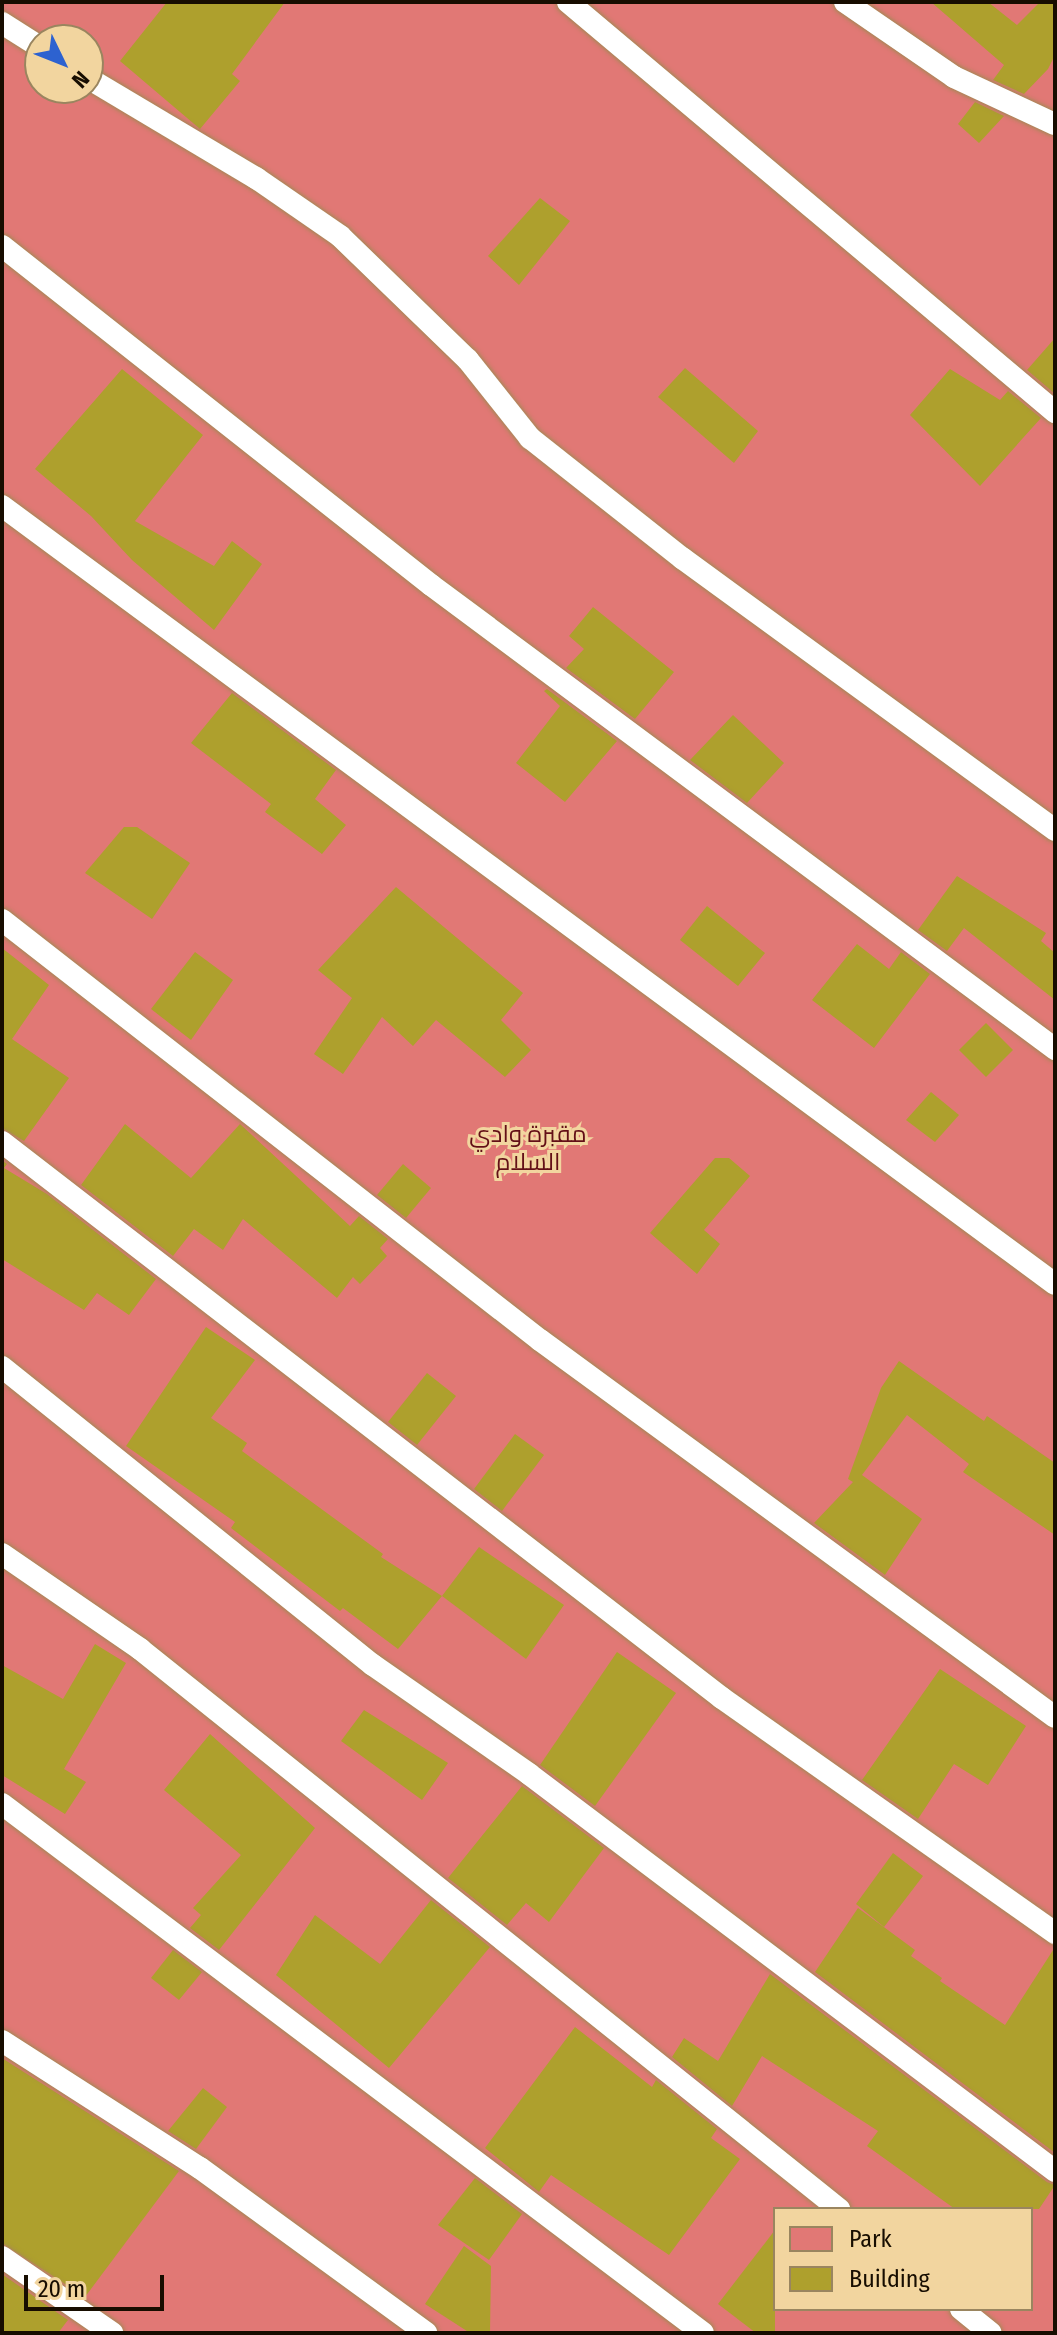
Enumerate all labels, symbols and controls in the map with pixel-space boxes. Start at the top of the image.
north arrow [24,24,104,104]
text: N [66,65,95,93]
park label: مقبرة وادي السلام [469,1121,587,1177]
legend [773,2207,1033,2311]
text: Park [849,2225,892,2253]
scale bar [28,2259,168,2309]
text: Building [849,2265,930,2293]
text: 20 m [38,2275,85,2303]

